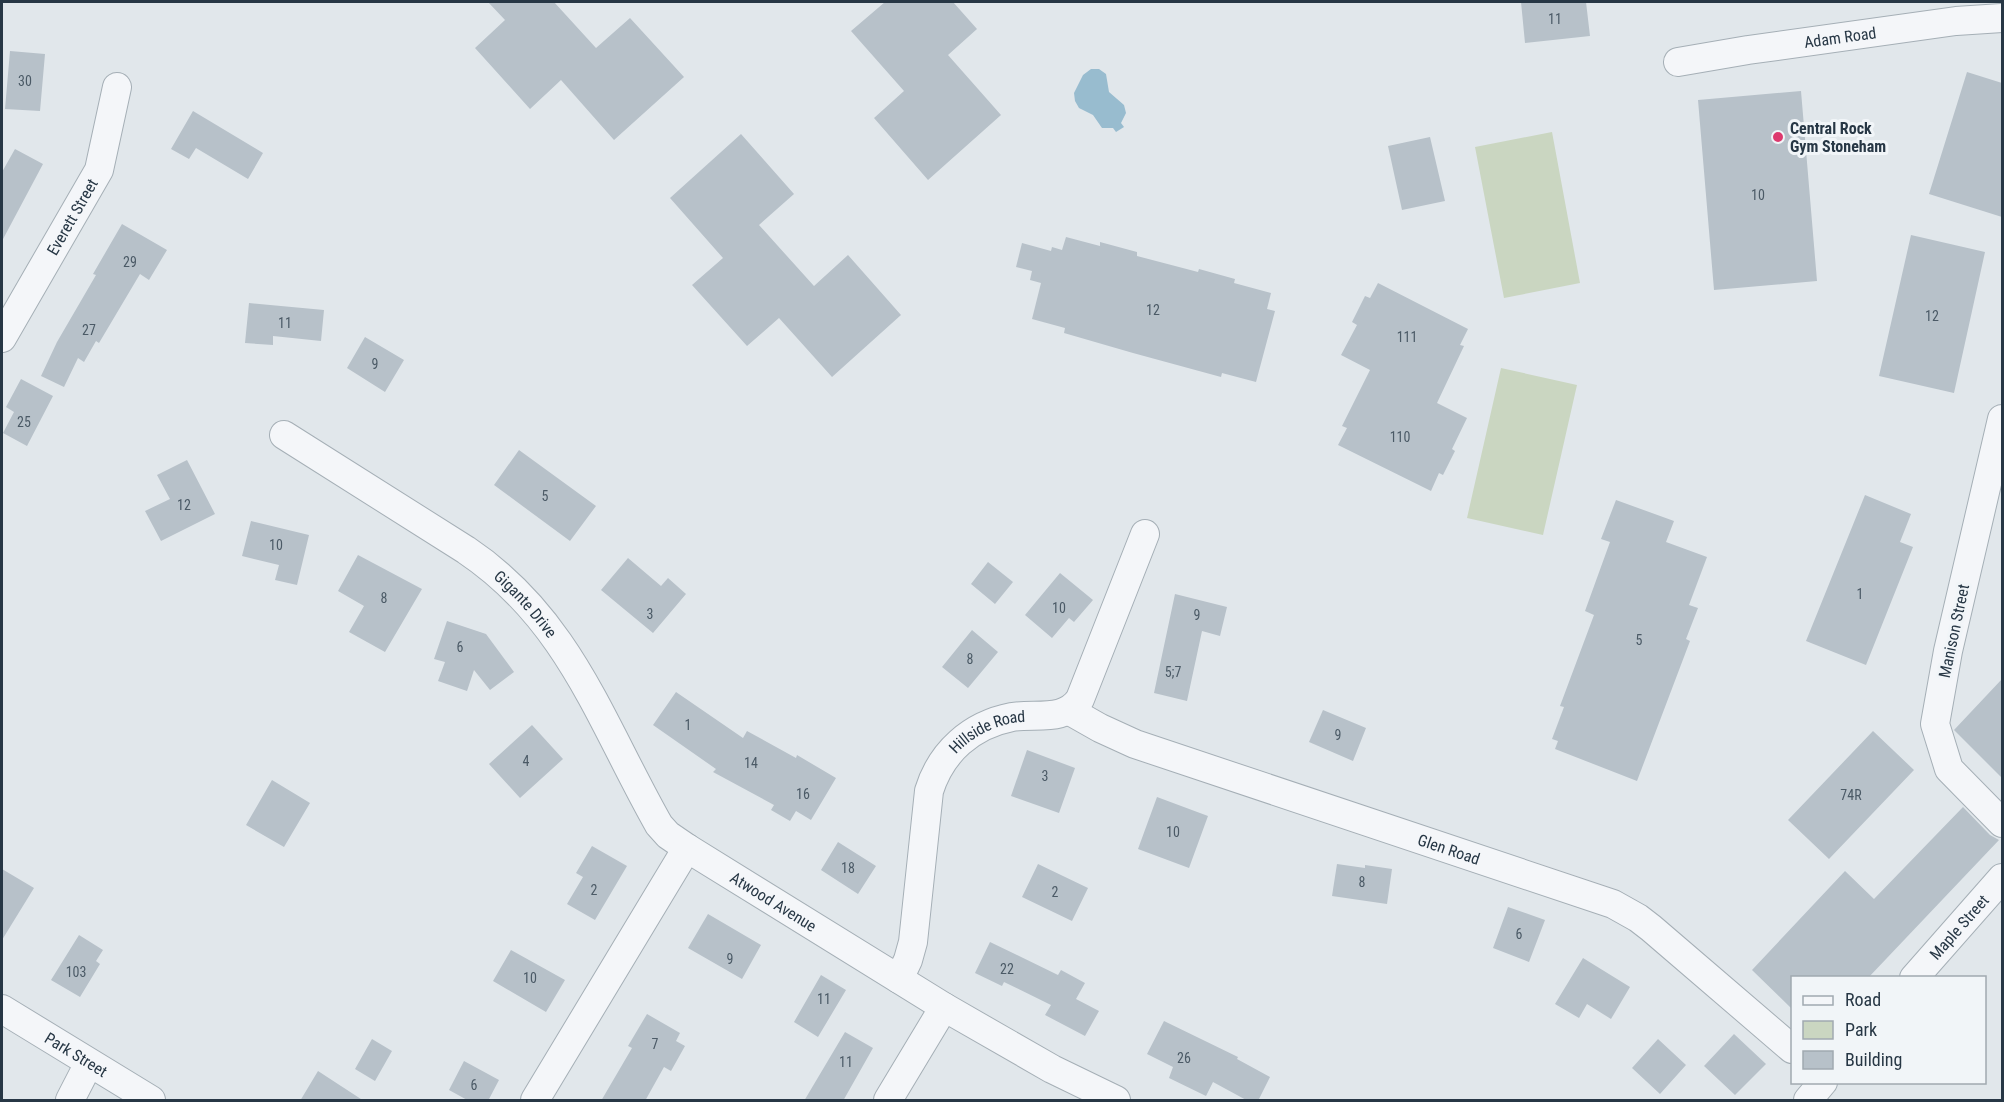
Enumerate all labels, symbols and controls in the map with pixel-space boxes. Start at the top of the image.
house number: 11 [1548,11,1562,27]
street label: Adam Road [1803,23,1877,52]
house number: 30 [18,73,32,89]
place label: Central Rock Gym Stoneham [1790,119,1886,156]
marker: Central Rock Gym Stoneham [1771,130,1785,144]
street label: Everett Street [43,175,102,258]
house number: 10 [1751,187,1765,203]
house number: 29 [123,254,137,270]
house number: 12 [1146,302,1160,318]
house number: 12 [1925,308,1939,324]
house number: 11 [278,315,292,331]
house number: 27 [82,322,96,338]
house number: 111 [1397,329,1417,345]
house number: 9 [372,356,378,372]
house number: 25 [17,414,31,430]
house number: 110 [1390,429,1410,445]
house number: 5 [542,488,549,504]
house number: 12 [177,497,191,513]
house number: 10 [269,537,283,553]
street label: Gigante Drive [490,566,561,641]
street label: Manison Street [1935,582,1973,680]
house number: 1 [1857,586,1863,602]
house number: 8 [381,590,388,606]
house number: 10 [1052,600,1066,616]
house number: 3 [647,606,653,622]
house number: 9 [1194,607,1200,623]
house number: 5 [1636,632,1643,648]
house number: 6 [457,639,464,655]
house number: 8 [967,651,974,667]
house number: 5;7 [1165,664,1181,680]
street label: Hillside Road [945,706,1026,757]
house number: 1 [685,717,691,733]
house number: 9 [1335,727,1341,743]
house number: 4 [523,753,530,769]
house number: 14 [744,755,758,771]
house number: 3 [1042,768,1048,784]
house number: 16 [796,786,810,802]
house number: 74R [1840,787,1862,803]
house number: 10 [1166,824,1180,840]
street label: Glen Road [1415,830,1482,868]
house number: 18 [841,860,855,876]
street label: Atwood Avenue [727,868,820,935]
house number: 8 [1359,874,1366,890]
house number: 2 [591,882,598,898]
house number: 2 [1052,884,1059,900]
street label: Maple Street [1925,890,1993,963]
house number: 6 [1516,926,1523,942]
house number: 9 [727,951,733,967]
house number: 22 [1000,961,1014,977]
house number: 103 [66,964,86,980]
house number: 10 [523,970,537,986]
legend [1791,976,1986,1084]
text: Road [1845,989,1881,1010]
house number: 11 [817,991,831,1007]
text: Park [1845,1019,1877,1040]
street label: Park Street [42,1028,111,1081]
house number: 7 [652,1036,659,1052]
text: Building [1845,1049,1902,1070]
house number: 26 [1177,1050,1191,1066]
house number: 11 [839,1054,853,1070]
house number: 6 [471,1077,478,1093]

